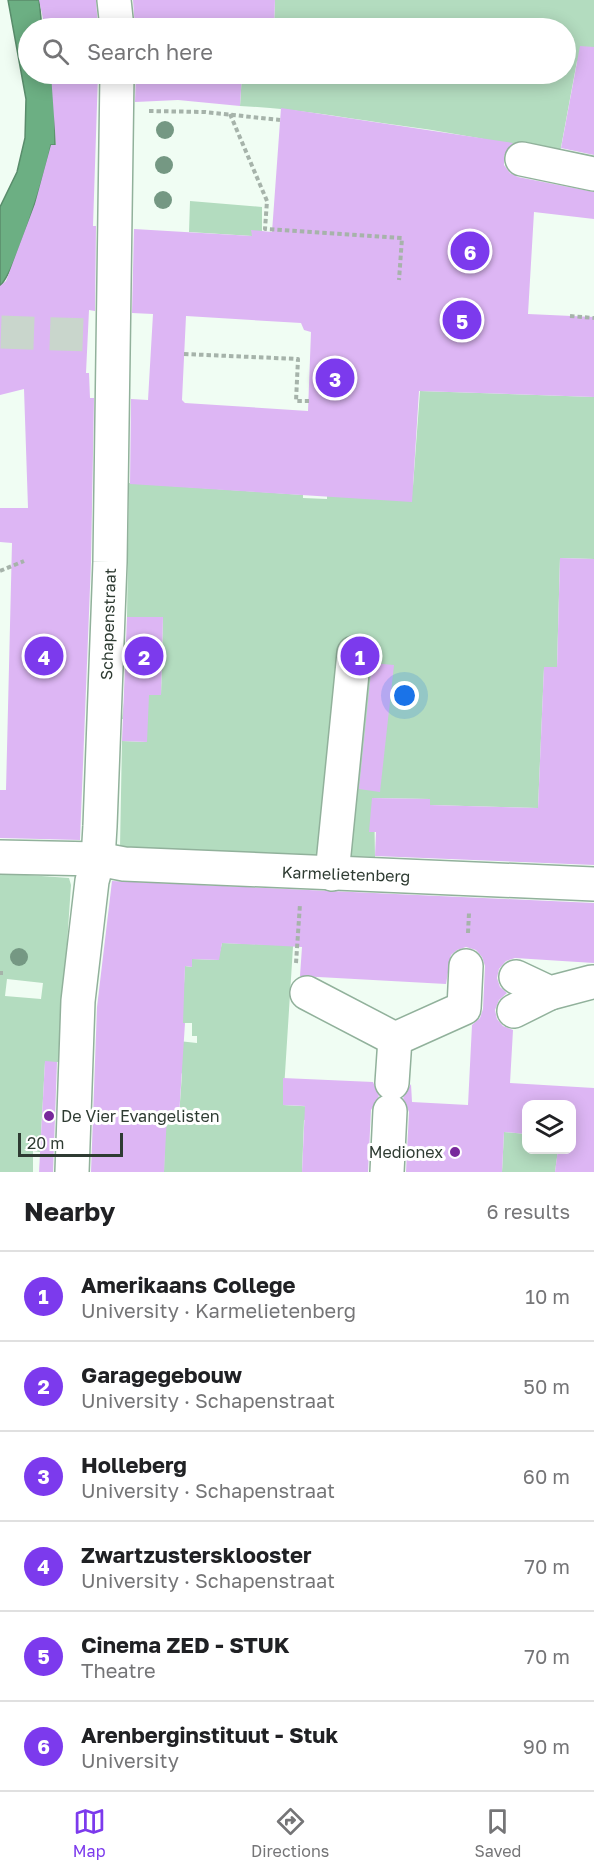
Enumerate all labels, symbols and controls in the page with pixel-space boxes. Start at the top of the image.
search box [18,18,576,84]
icon: search [39,35,72,68]
text: Search here [87,38,213,65]
pin: 6 [450,228,490,274]
pin: 5 [442,298,482,342]
pin: 3 [316,356,354,400]
street label: Schapenstraat [96,568,120,680]
pin: 4 [24,634,63,678]
pin: 2 [124,634,164,678]
pin: 1 [340,634,380,678]
your location [390,681,419,710]
street label: Karmelietenberg [281,862,411,886]
map controls [522,1100,576,1154]
button: layers [522,1100,576,1154]
place label: De Vier Evangelisten [61,1106,220,1126]
marker: De Vier Evangelisten [42,1109,56,1123]
scale bar [18,1130,123,1158]
text: 20 m [27,1133,64,1153]
place label: Medionex [369,1142,443,1162]
marker: Medionex [448,1145,462,1159]
text: Nearby [24,1196,115,1227]
text: 6 results [486,1199,570,1223]
text: Amerikaans College [81,1271,296,1298]
text: 1 [38,1284,49,1308]
text: 10 m [525,1284,570,1308]
text: University · Karmelietenberg [81,1298,356,1322]
text: Garagegebouw [81,1361,242,1388]
text: 2 [37,1374,50,1398]
text: 50 m [523,1374,570,1398]
text: University · Schapenstraat [81,1388,335,1412]
text: Holleberg [81,1451,187,1478]
text: 3 [37,1464,50,1488]
text: 60 m [523,1464,570,1488]
text: University · Schapenstraat [81,1478,335,1502]
text: Zwartzustersklooster [81,1541,312,1568]
text: 4 [37,1554,50,1578]
text: 70 m [524,1554,570,1578]
text: University · Schapenstraat [81,1568,335,1592]
text: Cinema ZED - STUK [81,1631,290,1658]
text: 5 [37,1644,50,1668]
text: 70 m [524,1644,570,1668]
text: Theatre [81,1658,156,1682]
text: Arenberginstituut - Stuk [81,1721,338,1748]
text: 6 [37,1734,50,1758]
text: 90 m [523,1734,570,1758]
text: University [81,1748,179,1772]
tab: Map [73,1805,106,1861]
tab: Directions [251,1805,329,1861]
tab: Saved [475,1805,521,1861]

